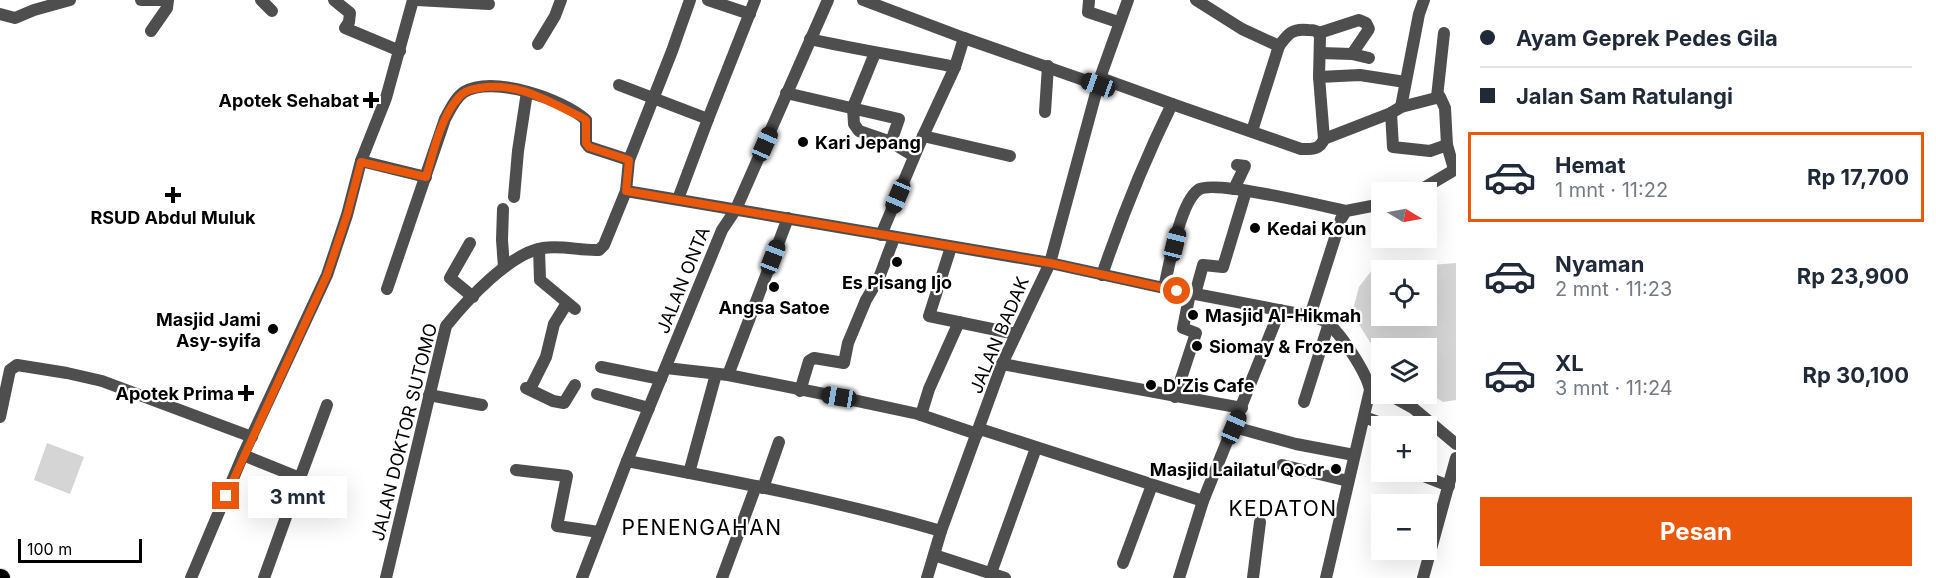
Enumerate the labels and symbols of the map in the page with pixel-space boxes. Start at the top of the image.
car [1078,70,1118,100]
place label: Apotek Sehabat [219,90,359,111]
marker: Apotek Sehabat [364,93,378,107]
car [749,124,781,164]
place label: Kari Jepang [815,132,921,153]
marker: Kari Jepang [796,135,810,149]
car [883,176,913,216]
north arrow [1371,182,1437,248]
marker: RSUD Abdul Muluk [164,186,182,204]
place label: RSUD Abdul Muluk [90,207,256,228]
place label: Kedai Koun [1267,218,1367,239]
marker: Kedai Koun [1248,221,1262,235]
street label: JALAN ONTA [652,223,714,337]
car [1162,224,1188,264]
car [758,237,788,277]
marker: Es Pisang Ijo [890,255,904,269]
place label: Es Pisang Ijo [842,272,952,293]
street label: JALAN BADAK [965,274,1033,396]
route start [1163,277,1190,304]
marker: Angsa Satoe [767,280,781,294]
place label: Angsa Satoe [718,297,830,318]
place label: Masjid Al-Hikmah [1205,305,1361,326]
marker: Masjid Al-Hikmah [1186,308,1200,322]
place label: Masjid Jami Asy-syifa [156,309,261,351]
street label: JALAN DOKTOR SUTOMO [367,321,441,543]
marker: Masjid Jami Asy-syifa [266,322,280,336]
place label: Siomay & Frozen [1209,336,1354,357]
marker: Siomay & Frozen [1190,339,1204,353]
place label: D'Zis Cafe [1163,375,1255,396]
marker: D'Zis Cafe [1144,378,1158,392]
place label: Apotek Prima [115,383,234,404]
car [820,385,858,409]
marker: Apotek Prima [239,386,253,400]
car [1219,407,1249,447]
place label: Masjid Lailatul Qodr [1150,459,1324,480]
marker: Masjid Lailatul Qodr [1329,462,1343,476]
callout: 3 mnt [247,475,346,517]
route end [212,482,239,509]
district label: KEDATON [1228,496,1338,521]
district label: PENENGAHAN [622,515,782,540]
scale bar [18,536,142,564]

